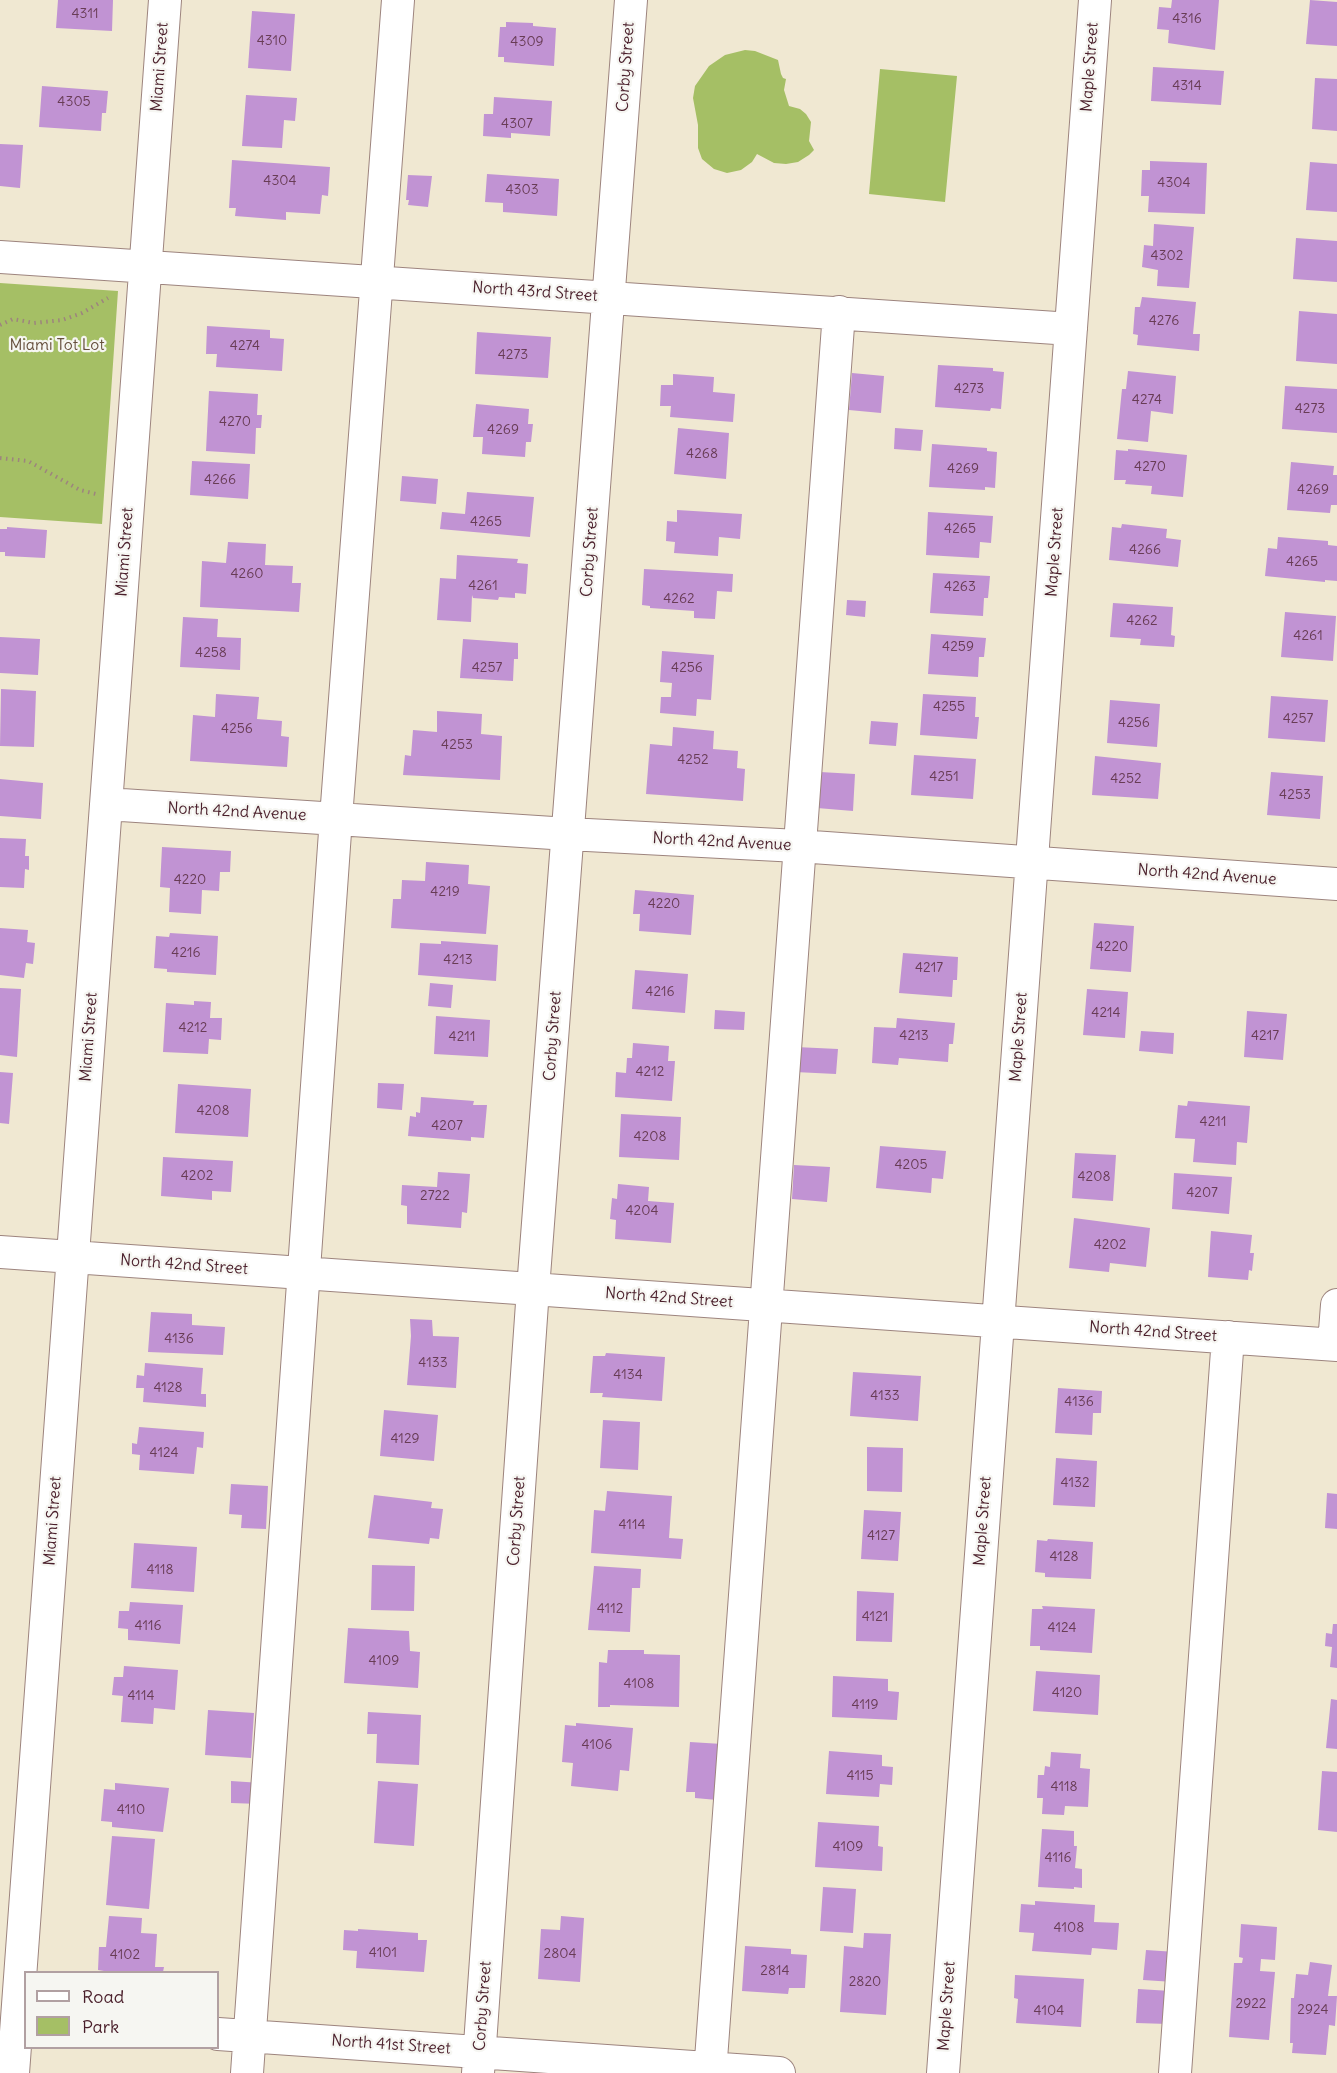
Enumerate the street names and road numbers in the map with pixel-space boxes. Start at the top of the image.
street label: Corby Street [613,21,639,113]
street label: Miami Street [147,22,173,112]
street label: Maple Street [1077,22,1103,112]
street label: North 43rd Street [472,278,598,306]
street label: Corby Street [577,506,603,598]
street label: Miami Street [112,507,138,597]
street label: Maple Street [1042,507,1068,597]
street label: North 42nd Avenue [167,799,307,825]
street label: North 42nd Avenue [652,829,792,855]
street label: North 42nd Avenue [1137,861,1277,889]
street label: Corby Street [540,990,566,1082]
street label: Miami Street [76,992,102,1082]
street label: Maple Street [1006,992,1032,1082]
street label: North 42nd Street [119,1251,249,1279]
street label: North 42nd Street [604,1284,734,1312]
street label: North 42nd Street [1088,1318,1218,1346]
street label: Corby Street [504,1475,530,1567]
street label: Miami Street [40,1476,66,1566]
street label: Maple Street [970,1476,996,1566]
street label: Corby Street [470,1960,496,2052]
street label: Maple Street [934,1961,960,2051]
street label: North 41st Street [331,2031,451,2059]

